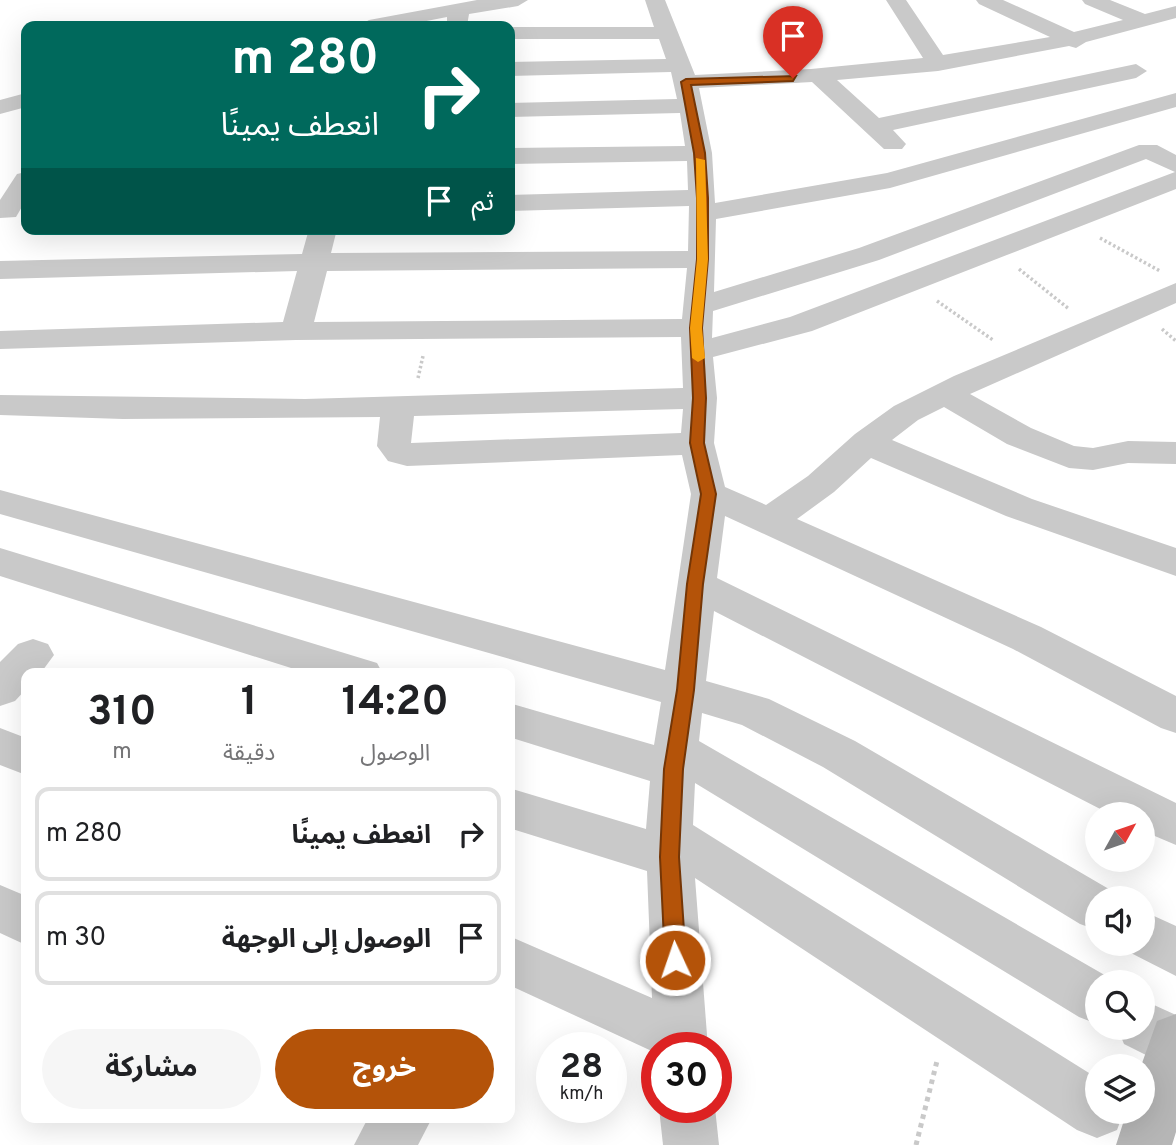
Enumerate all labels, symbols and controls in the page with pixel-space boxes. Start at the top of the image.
pin [763,6,823,78]
icon: arrive [774,17,812,55]
text: 280 m [232,30,379,92]
icon: right [403,49,494,140]
text: انعطف يمينًا [220,107,379,147]
icon: arrive [420,182,458,220]
text: ثم [472,187,494,220]
text: 1 [241,677,258,730]
text: 14:20 [341,677,449,730]
text: 310 [87,687,157,740]
text: m [112,738,132,767]
text: دقيقة [223,740,275,769]
text: الوصول [360,740,430,769]
north arrow [1085,802,1155,872]
map controls [1085,802,1155,1124]
icon: right [452,815,490,853]
text: 280 m [46,818,122,851]
text: انعطف يمينًا [292,820,431,853]
button: sound [1085,886,1155,956]
icon: arrive [452,919,490,957]
text: 30 m [46,922,106,955]
position arrow [638,923,712,997]
text: الوصول إلى الوجهة [222,924,431,957]
button: search [1085,970,1155,1040]
button: مشاركة [42,1029,261,1109]
button: خروج [275,1029,494,1109]
speed limit sign: 30 [641,1032,732,1123]
text: 28 [560,1046,603,1090]
button: layers [1085,1054,1155,1124]
text: km/h [560,1083,603,1106]

